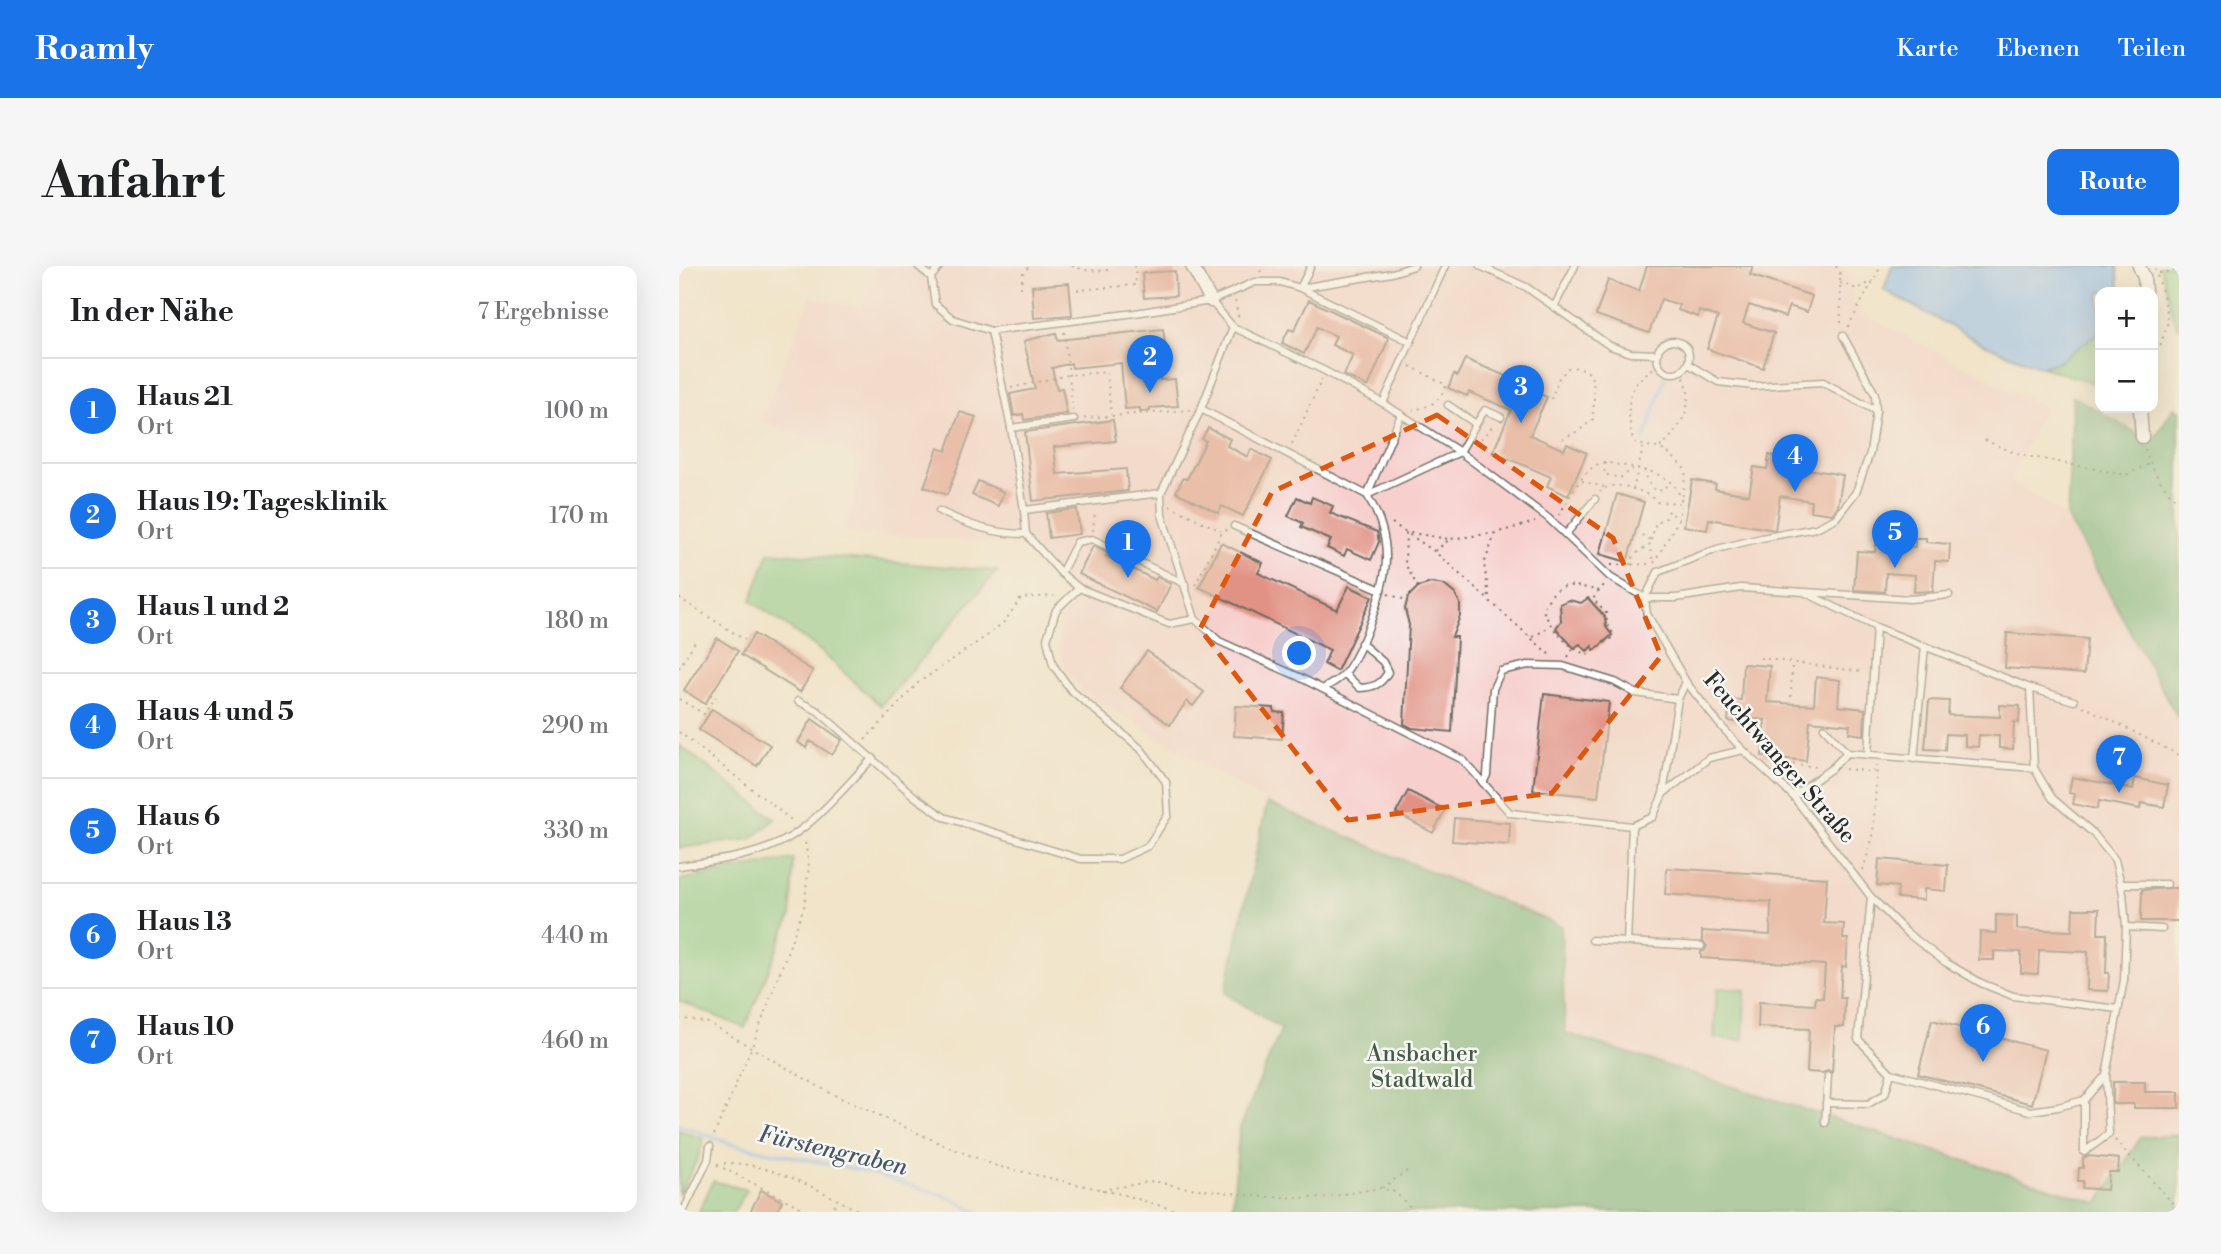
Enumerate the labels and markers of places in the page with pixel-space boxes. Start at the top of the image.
pin: 2 [1127,335,1173,393]
pin: 3 [1498,365,1544,423]
pin: 4 [1772,434,1818,492]
pin: 5 [1872,510,1918,568]
pin: 1 [1105,520,1151,578]
pin: 7 [2096,735,2142,793]
pin: 6 [1960,1004,2006,1062]

